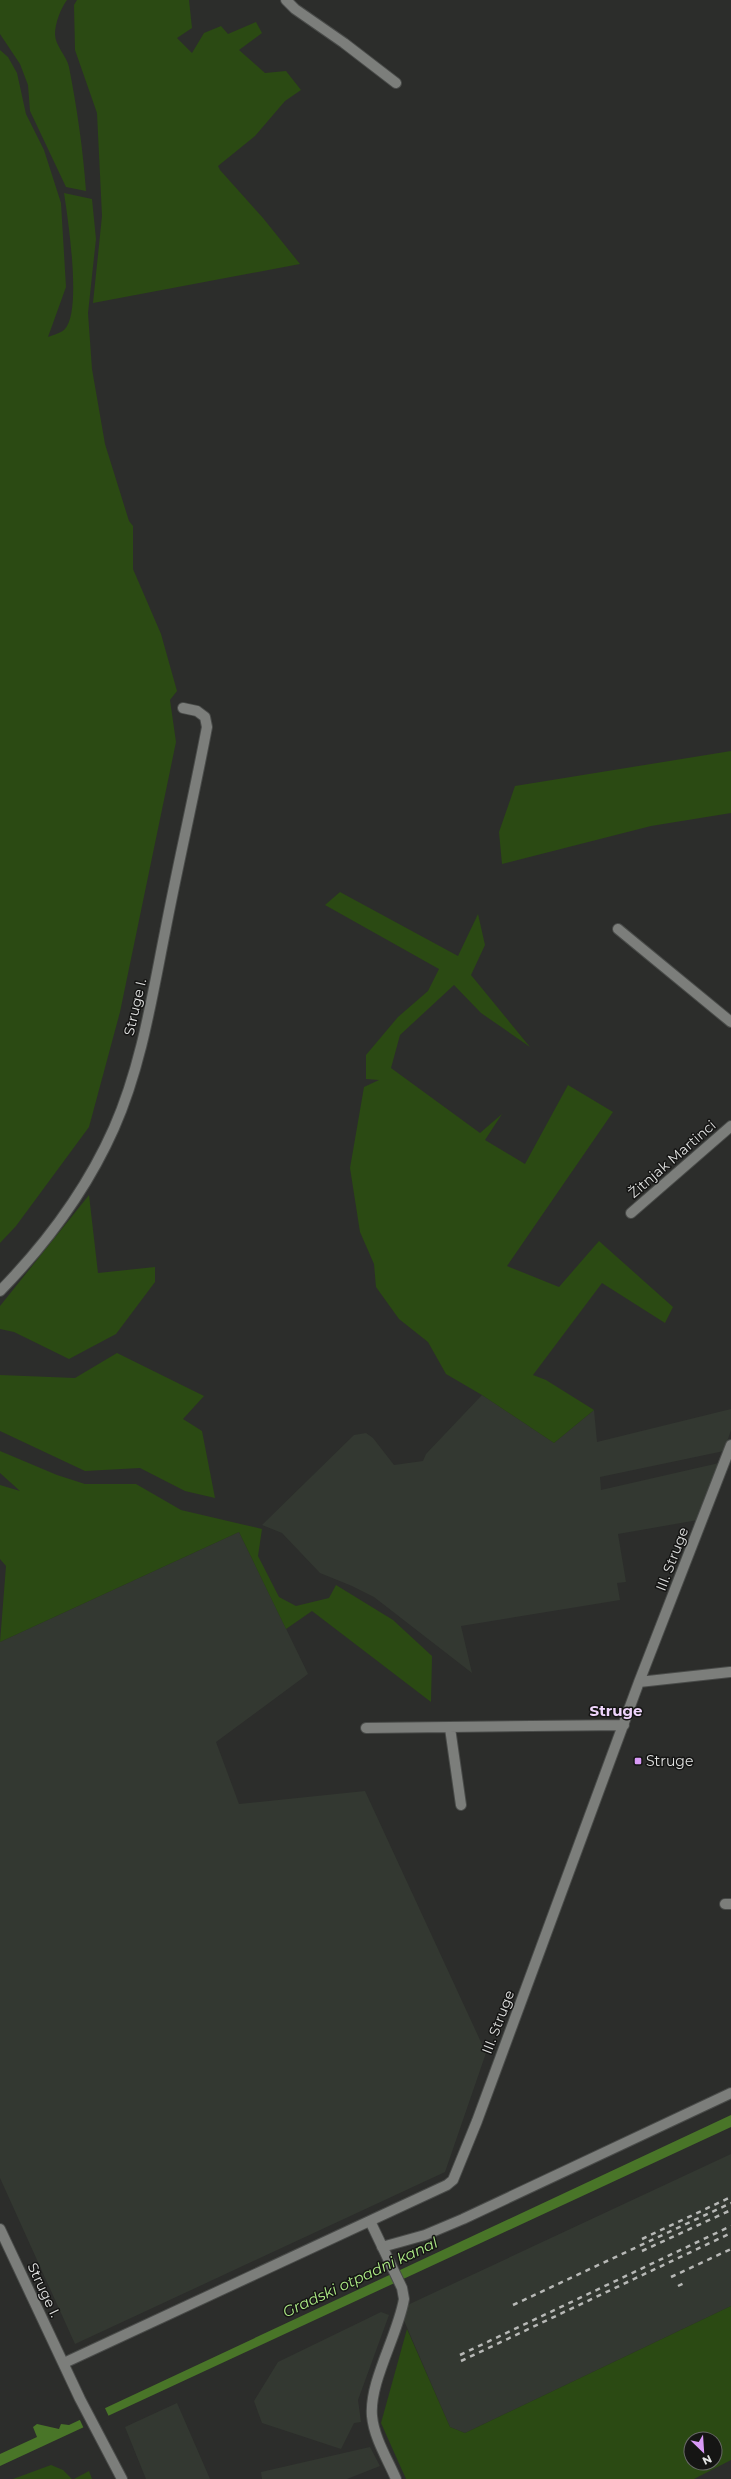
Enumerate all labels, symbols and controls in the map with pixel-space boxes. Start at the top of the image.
street label: Struge I. [120,977,150,1037]
street label: Žitnjak Martinci [625,1116,719,1202]
street label: III. Struge [652,1525,692,1593]
district label: Struge [590,1701,642,1720]
place label: Struge [646,1752,693,1770]
marker: Struge [633,1756,643,1766]
street label: III. Struge [478,1988,518,2056]
water label: Gradski otpadni kanal [279,2233,441,2321]
street label: Struge I. [24,2260,64,2320]
north arrow [683,2431,723,2471]
text: N [700,2452,714,2468]

